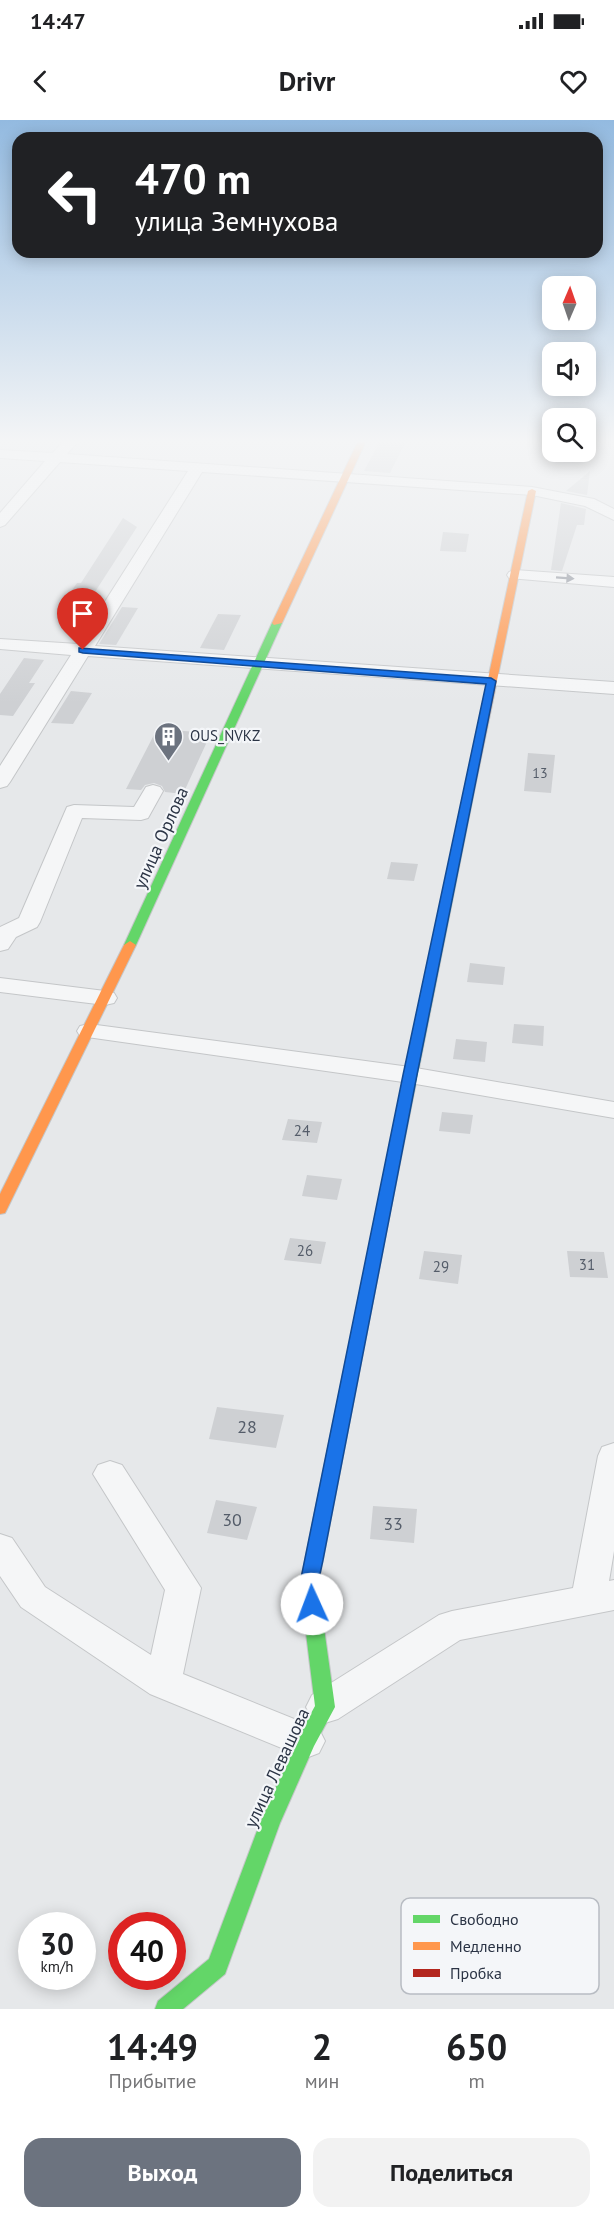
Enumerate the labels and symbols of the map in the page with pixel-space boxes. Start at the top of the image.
north arrow [542,276,596,330]
one-way arrow [555,574,574,583]
pin [57,588,108,650]
building icon: OUS_NVKZ [153,720,185,762]
place label: OUS_NVKZ [190,726,260,745]
house number: 13 [532,764,548,782]
street label: улица Орлова [128,783,193,892]
house number: 24 [294,1121,310,1140]
house number: 26 [297,1241,313,1260]
house number: 31 [579,1255,595,1274]
house number: 29 [433,1257,449,1276]
house number: 28 [237,1415,257,1438]
house number: 30 [222,1508,242,1531]
house number: 33 [383,1512,403,1535]
position arrow [280,1572,344,1636]
street label: улица Левашова [239,1704,314,1831]
legend [401,1898,599,1994]
text: Свободно [450,1909,519,1929]
speed limit sign: 40 [108,1912,186,1990]
text: Медленно [450,1936,522,1956]
text: Пробка [450,1963,502,1983]

